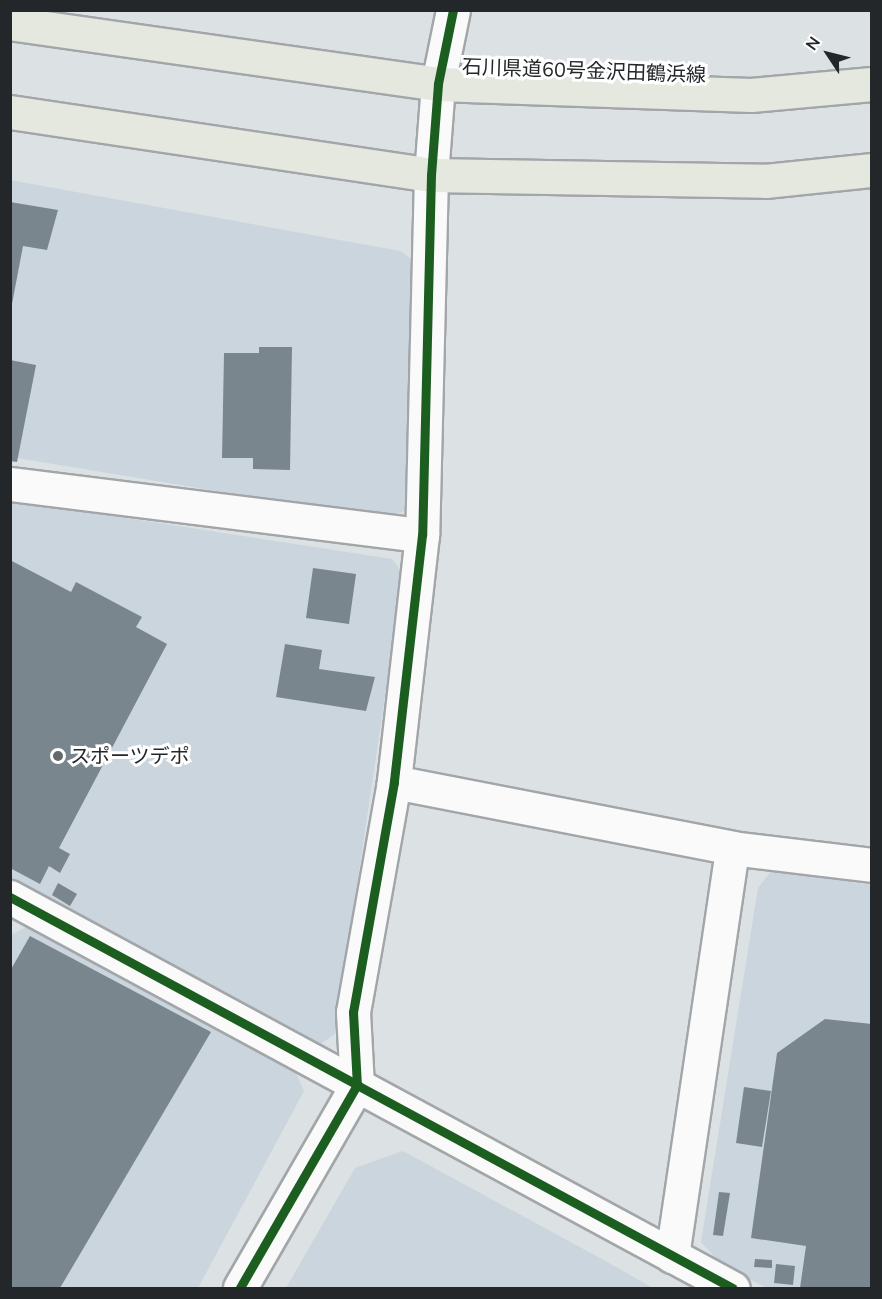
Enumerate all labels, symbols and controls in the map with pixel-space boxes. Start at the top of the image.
north arrow [798,24,858,84]
text: N [801,32,826,55]
street label: 石川県道60号金沢田鶴浜線 [462,55,706,87]
place label: スポーツデポ [70,744,190,768]
marker: スポーツデポ [51,749,65,763]

